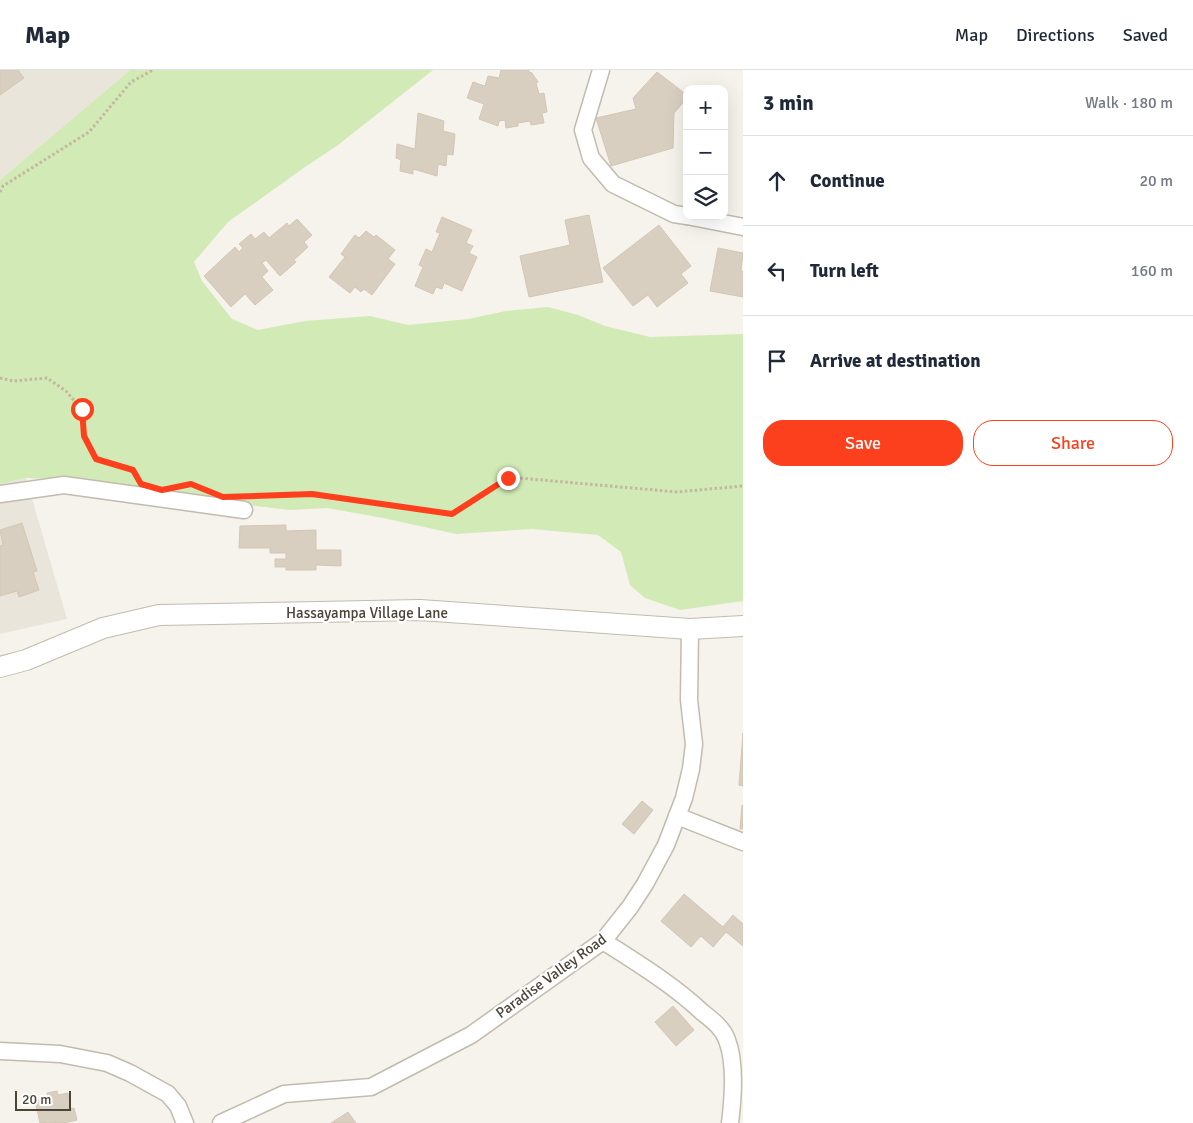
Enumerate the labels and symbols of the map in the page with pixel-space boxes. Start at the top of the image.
route start [71,398,94,421]
route end [497,467,520,490]
street label: Hassayampa Village Lane [286,604,448,622]
street label: Paradise Valley Road [492,930,610,1022]
scale bar [15,1088,71,1111]

